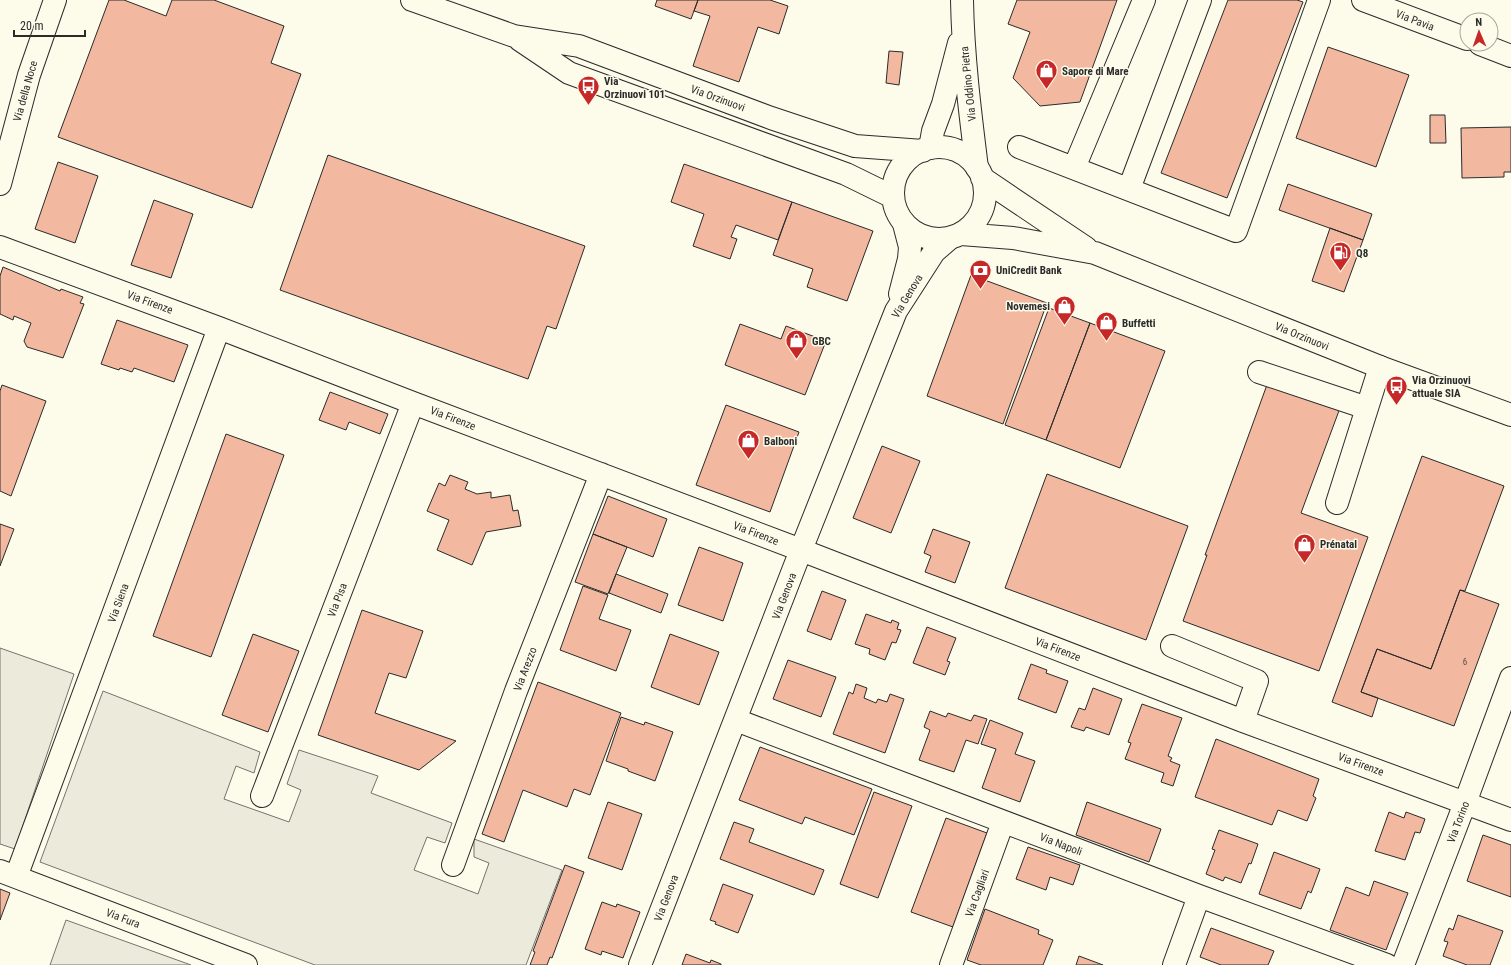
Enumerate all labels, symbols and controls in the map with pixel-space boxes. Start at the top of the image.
street label: Via Pavia [1394,7,1436,34]
scale bar [14,12,85,38]
north arrow [1459,12,1499,52]
text: N [1475,16,1483,29]
text: 20 m [20,19,44,33]
street label: Via Oddino Pietra [958,46,979,122]
shop icon: Sapore di Mare [1034,58,1060,91]
street label: Via della Noce [11,59,40,123]
place label: Sapore di Mare [1062,65,1128,78]
bus stop icon: Via Orzinuovi 101 [575,74,601,107]
place label: Via Orzinuovi 101 [604,75,665,101]
street label: Via Orzinuovi [689,83,747,114]
fuel station icon: Q8 [1327,240,1353,273]
place label: Q8 [1356,247,1369,260]
bank icon: UniCredit Bank [967,257,993,290]
place label: UniCredit Bank [996,264,1062,277]
street label: Via Genova [889,272,926,321]
street label: Via Firenze [125,288,175,317]
shop icon: Novemesi [1052,293,1078,326]
place label: Novemesi [1007,300,1050,313]
shop icon: Buffetti [1093,310,1119,343]
place label: Buffetti [1122,317,1156,330]
street label: Via Orzinuovi [1273,320,1331,353]
shop icon: GBC [783,328,809,361]
place label: GBC [812,335,831,348]
bus stop icon: Via Orzinuovi attuale SIA [1384,373,1410,406]
place label: Via Orzinuovi attuale SIA [1412,374,1471,400]
street label: Via Firenze [428,404,478,433]
shop icon: Balboni [736,428,762,461]
place label: Balboni [764,435,797,448]
street label: Via Firenze [731,519,781,548]
shop icon: Prénatal [1291,531,1317,564]
place label: Prénatal [1320,538,1357,551]
street label: Via Genova [770,571,799,621]
street label: Via Pisa [325,581,350,619]
street label: Via Siena [105,582,131,624]
street label: Via Firenze [1033,635,1083,664]
street label: Via Arezzo [511,645,540,693]
house number: 6 [1463,657,1467,667]
street label: Via Firenze [1336,750,1386,779]
street label: Via Torino [1445,799,1473,845]
street label: Via Napoli [1038,830,1084,859]
street label: Via Cagliari [963,868,992,919]
street label: Via Genova [652,873,681,923]
street label: Via Fura [104,906,142,931]

